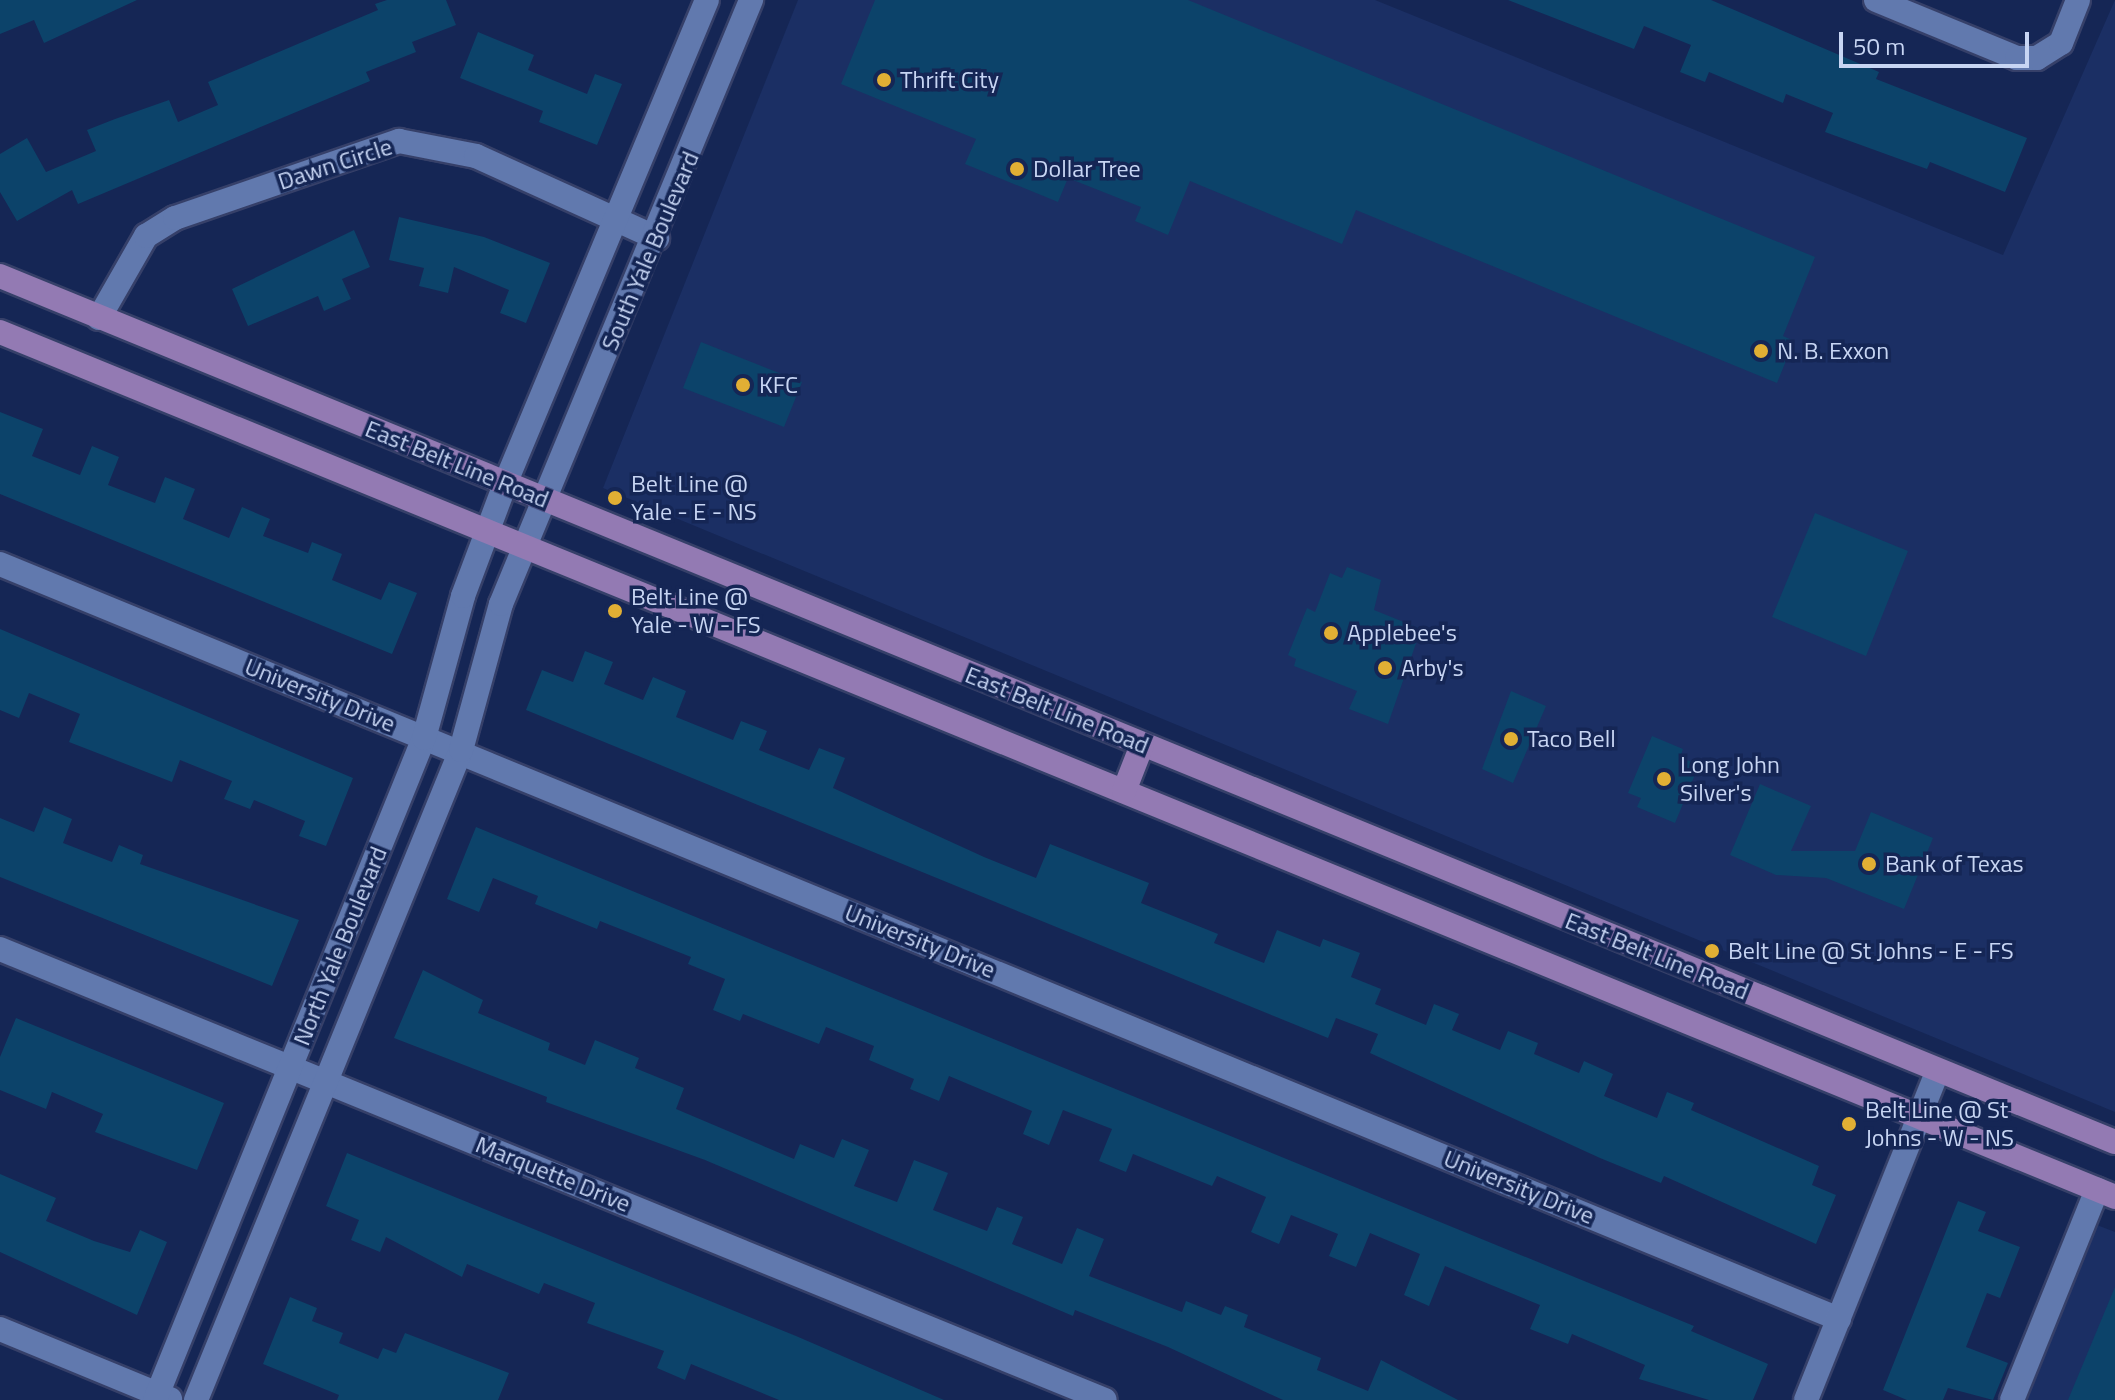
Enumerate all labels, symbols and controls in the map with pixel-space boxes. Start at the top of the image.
scale bar [1843,16,2033,66]
text: 50 m [1853,28,1905,64]
place label: Thrift City [900,66,999,94]
marker: Thrift City [875,71,893,89]
street label: Dawn Circle [274,132,396,196]
street label: South Yale Boulevard [595,147,705,355]
place label: Dollar Tree [1033,155,1141,183]
marker: Dollar Tree [1008,160,1026,178]
place label: N. B. Exxon [1777,337,1889,365]
marker: N. B. Exxon [1752,342,1770,360]
place label: KFC [759,371,798,399]
marker: KFC [734,376,752,394]
street label: East Belt Line Road [361,414,553,514]
place label: Belt Line @ Yale - E - NS [631,470,757,526]
marker: Belt Line @ Yale - E - NS [606,489,624,507]
place label: Belt Line @ Yale - W - FS [631,583,761,639]
marker: Belt Line @ Yale - W - FS [606,602,624,620]
place label: Applebee's [1347,619,1457,647]
marker: Applebee's [1322,624,1340,642]
street label: University Drive [241,652,399,738]
place label: Arby's [1401,654,1464,682]
marker: Arby's [1376,659,1394,677]
street label: East Belt Line Road [961,660,1153,760]
place label: Taco Bell [1527,725,1616,753]
marker: Taco Bell [1502,730,1520,748]
place label: Long John Silver's [1680,751,1780,807]
marker: Long John Silver's [1655,770,1673,788]
street label: North Yale Boulevard [287,842,393,1050]
place label: Bank of Texas [1885,850,2024,878]
marker: Bank of Texas [1860,855,1878,873]
street label: University Drive [841,898,999,984]
street label: East Belt Line Road [1561,906,1753,1006]
place label: Belt Line @ St Johns - E - FS [1728,937,2014,965]
marker: Belt Line @ St Johns - E - FS [1703,942,1721,960]
place label: Belt Line @ St Johns - W - NS [1865,1096,2014,1152]
marker: Belt Line @ St Johns - W - NS [1840,1115,1858,1133]
street label: Marquette Drive [471,1130,635,1218]
street label: University Drive [1440,1144,1598,1230]

